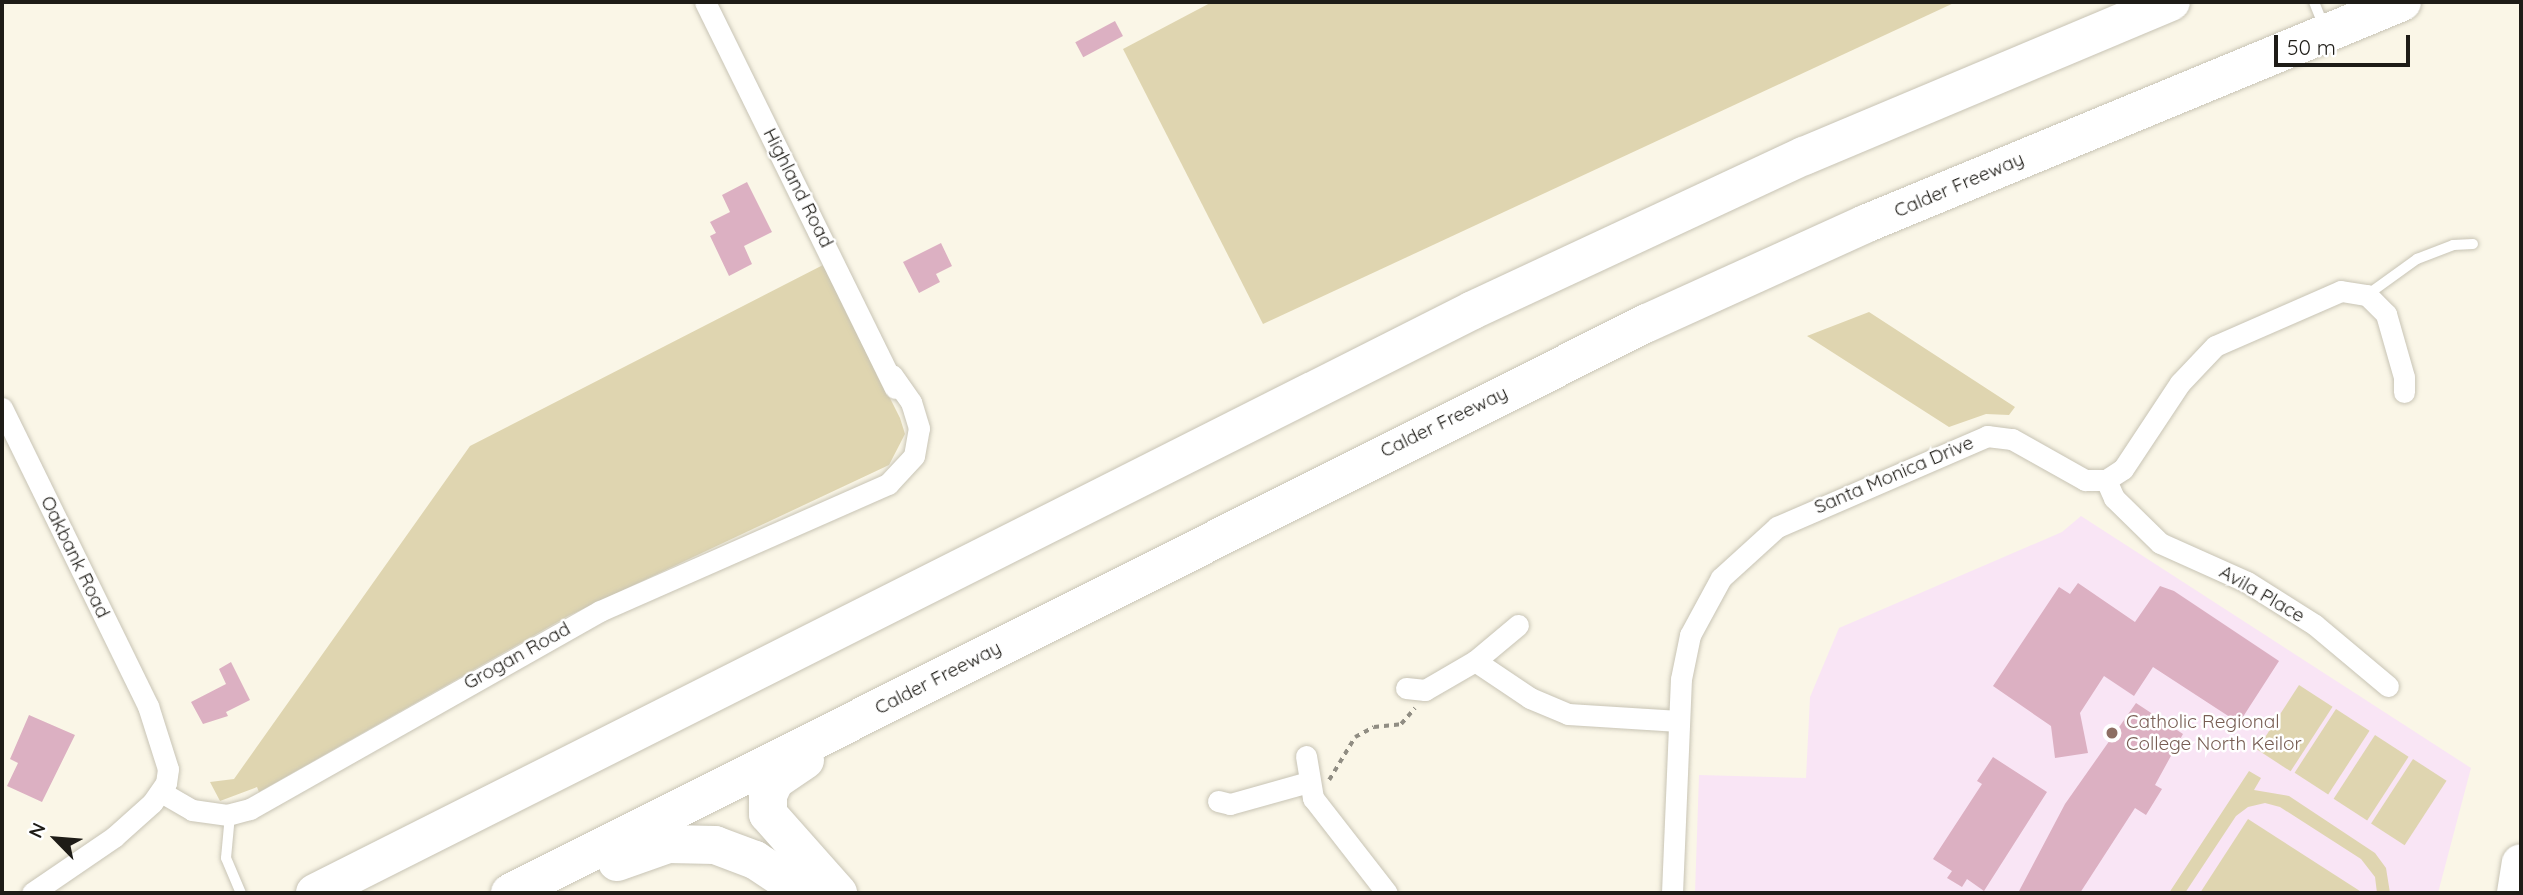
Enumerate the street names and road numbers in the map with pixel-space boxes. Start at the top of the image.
street label: Highland Road [758,124,838,252]
street label: Calder Freeway [1891,147,2027,223]
street label: Calder Freeway [1377,381,1511,463]
street label: Santa Monica Drive [1811,431,1977,519]
street label: Oakbank Road [36,492,114,622]
street label: Avila Place [2215,560,2309,628]
street label: Grogan Road [460,617,574,695]
street label: Calder Freeway [871,636,1005,720]

